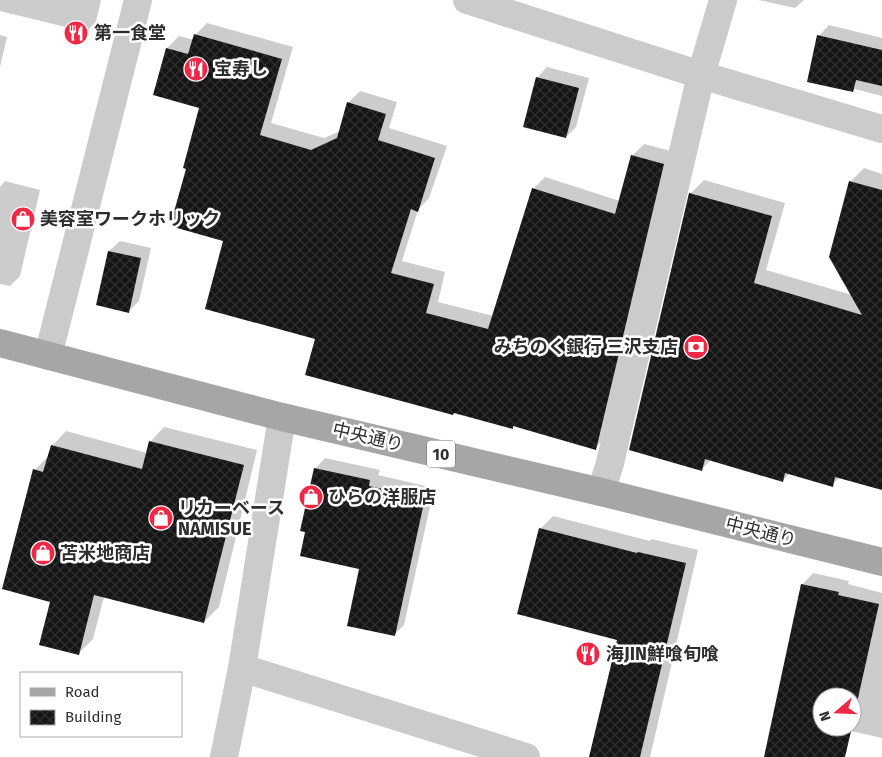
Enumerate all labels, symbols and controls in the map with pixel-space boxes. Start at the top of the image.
restaurant icon: 第一食堂 [63,20,89,46]
place label: 第一食堂 [94,22,166,44]
restaurant icon: 宝寿し [183,56,209,82]
place label: 宝寿し [214,58,268,80]
shop icon: 美容室ワークホリック [10,206,36,232]
place label: 美容室ワークホリック [40,208,220,230]
bank icon: みちのく銀行 三沢支店 [683,334,709,360]
place label: みちのく銀行 三沢支店 [494,336,678,358]
street label: 中央通り [330,418,406,456]
road number: 10 [427,440,455,468]
shop icon: ひらの洋服店 [298,484,324,510]
place label: ひらの洋服店 [328,486,436,508]
place label: リカーベース NAMISUE [178,497,285,540]
shop icon: リカーベース NAMISUE [148,505,174,531]
street label: 中央通り [723,513,799,551]
shop icon: 苫米地商店 [30,540,56,566]
place label: 苫米地商店 [60,542,150,564]
restaurant icon: 海JIN鮮喰旬喰 [575,641,601,667]
place label: 海JIN鮮喰旬喰 [606,643,719,665]
legend [20,672,182,737]
text: Road [65,683,100,701]
north arrow [812,687,862,737]
text: Building [65,708,121,726]
text: N [816,709,835,723]

